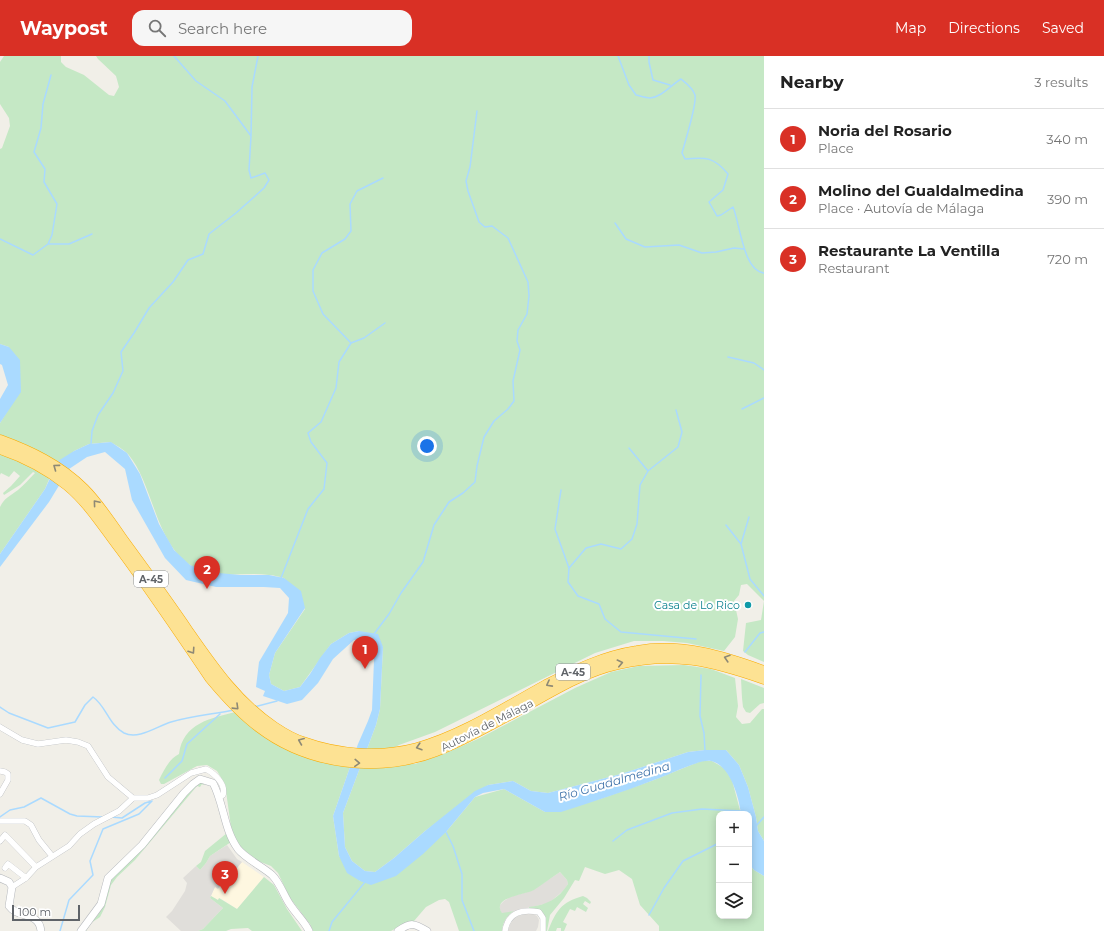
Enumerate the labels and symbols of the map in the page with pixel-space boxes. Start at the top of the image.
your location [417,436,437,456]
one-way arrow [54,465,61,472]
one-way arrow [93,500,100,508]
pin: 2 [194,556,220,589]
road number: A-45 [134,571,168,587]
place label: Casa de Lo Rico [654,598,740,612]
marker: Casa de Lo Rico [743,600,753,610]
pin: 1 [352,636,378,669]
one-way arrow [187,647,195,654]
one-way arrow [724,654,731,663]
one-way arrow [617,660,624,668]
road number: A-45 [556,664,590,680]
one-way arrow [546,679,553,687]
street label: Autovía de Málaga [438,696,536,754]
one-way arrow [231,702,239,710]
one-way arrow [298,738,305,746]
one-way arrow [416,742,423,751]
one-way arrow [354,758,360,767]
water label: Río Guadalmedina [557,758,671,804]
pin: 3 [212,861,238,894]
scale bar [12,903,80,922]

